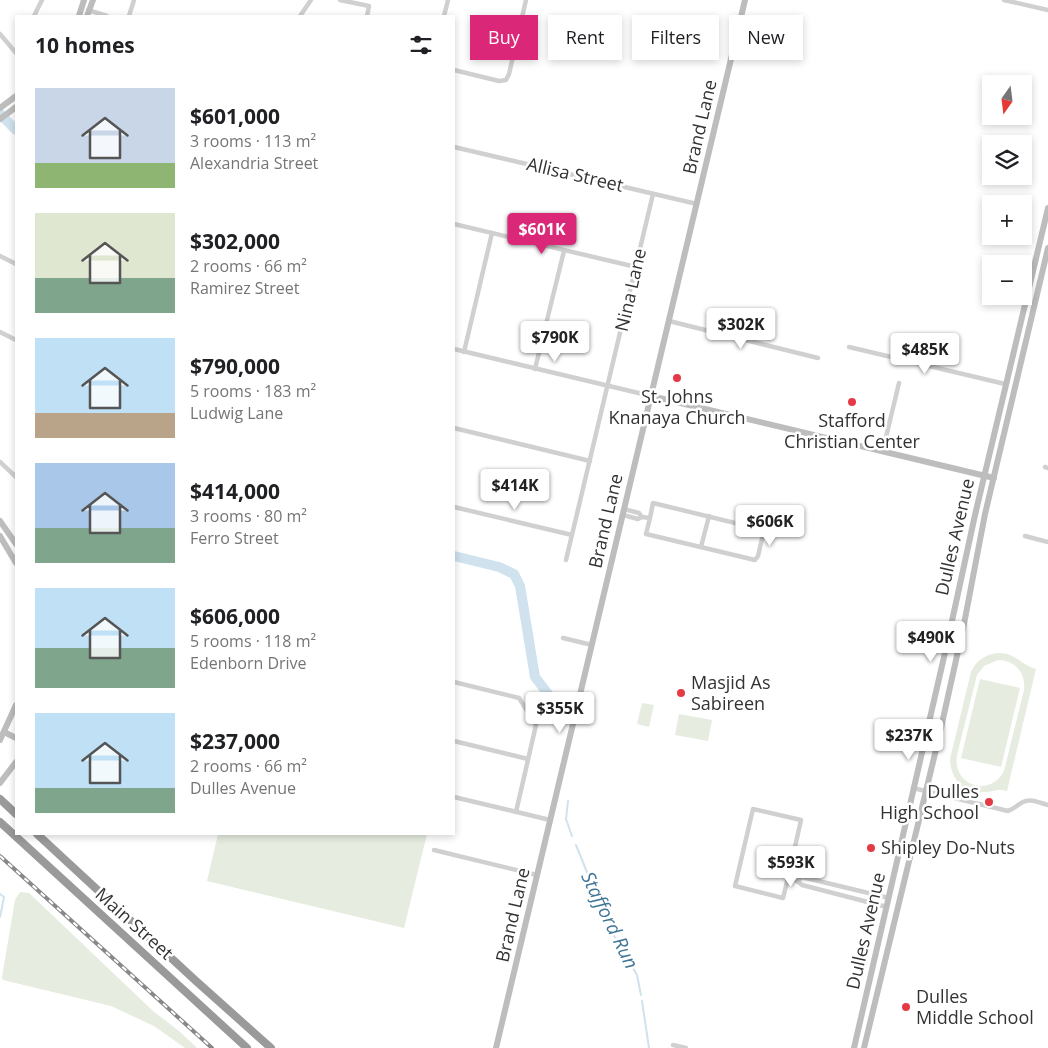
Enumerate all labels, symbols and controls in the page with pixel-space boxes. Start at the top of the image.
chip: Buy [470,15,538,60]
chip: Rent [548,15,622,60]
chip: Filters [632,15,719,60]
chip: New [729,15,803,60]
text: 10 homes [35,31,135,59]
icon: filters [407,31,435,59]
north arrow [982,75,1032,125]
map controls [982,75,1032,305]
street label: Brand Lane [677,77,722,176]
text: $601,000 [190,102,280,130]
icon: home [75,108,135,168]
text: 3 rooms · 113 m² [190,130,316,152]
button: layers [982,135,1032,185]
street label: Allisa Street [525,151,626,197]
text: Alexandria Street [190,152,318,174]
button: + [982,195,1032,245]
pin: $601K [507,212,577,255]
text: $601K [518,218,566,240]
text: $302,000 [190,227,280,255]
icon: home [75,233,135,293]
street label: Nina Lane [609,246,651,334]
text: 2 rooms · 66 m² [190,255,307,277]
button: − [982,255,1032,305]
text: Ramirez Street [190,277,299,299]
pin: $302K [706,308,776,350]
text: $302K [717,313,765,335]
pin: $790K [520,320,590,363]
text: $790K [531,326,579,348]
pin: $485K [890,332,960,375]
text: $485K [901,338,949,360]
text: $790,000 [190,352,280,380]
icon: home [75,358,135,418]
marker: St. Johns Knanaya Church [671,372,683,384]
text: 5 rooms · 183 m² [190,380,316,402]
place label: St. Johns Knanaya Church [608,384,746,429]
marker: Stafford Christian Center [846,396,858,408]
text: Ludwig Lane [190,402,283,424]
place label: Stafford Christian Center [784,408,921,453]
pin: $414K [480,468,550,511]
street label: Brand Lane [583,471,628,570]
text: $414K [491,474,539,496]
street label: Dulles Avenue [929,476,979,598]
text: $414,000 [190,477,280,505]
icon: home [75,483,135,543]
pin: $606K [735,504,805,547]
text: 3 rooms · 80 m² [190,505,307,527]
text: $606K [746,510,794,532]
text: Ferro Street [190,527,279,549]
text: $606,000 [190,602,280,630]
icon: home [75,608,135,668]
pin: $490K [896,620,966,663]
text: $490K [907,626,955,648]
text: 5 rooms · 118 m² [190,630,316,652]
text: Edenborn Drive [190,652,307,674]
place label: Masjid As Sabireen [691,670,771,715]
marker: Masjid As Sabireen [675,687,687,699]
pin: $355K [525,692,595,734]
text: $355K [536,697,584,719]
pin: $237K [874,718,944,761]
text: $237K [885,724,933,746]
text: $237,000 [190,727,280,755]
icon: home [75,733,135,793]
text: 2 rooms · 66 m² [190,755,307,777]
text: Dulles Avenue [190,777,296,799]
place label: Dulles High School [880,779,979,824]
marker: Dulles High School [983,796,995,808]
place label: Shipley Do-Nuts [881,835,1015,859]
marker: Shipley Do-Nuts [865,842,877,854]
pin: $593K [756,846,826,888]
text: $593K [767,851,815,873]
street label: Brand Lane [490,865,535,964]
water label: Stafford Run [575,867,645,973]
street label: Dulles Avenue [840,870,890,992]
street label: Main Street [91,882,179,965]
place label: Dulles Middle School [916,984,1034,1029]
marker: Dulles Middle School [900,1001,912,1013]

